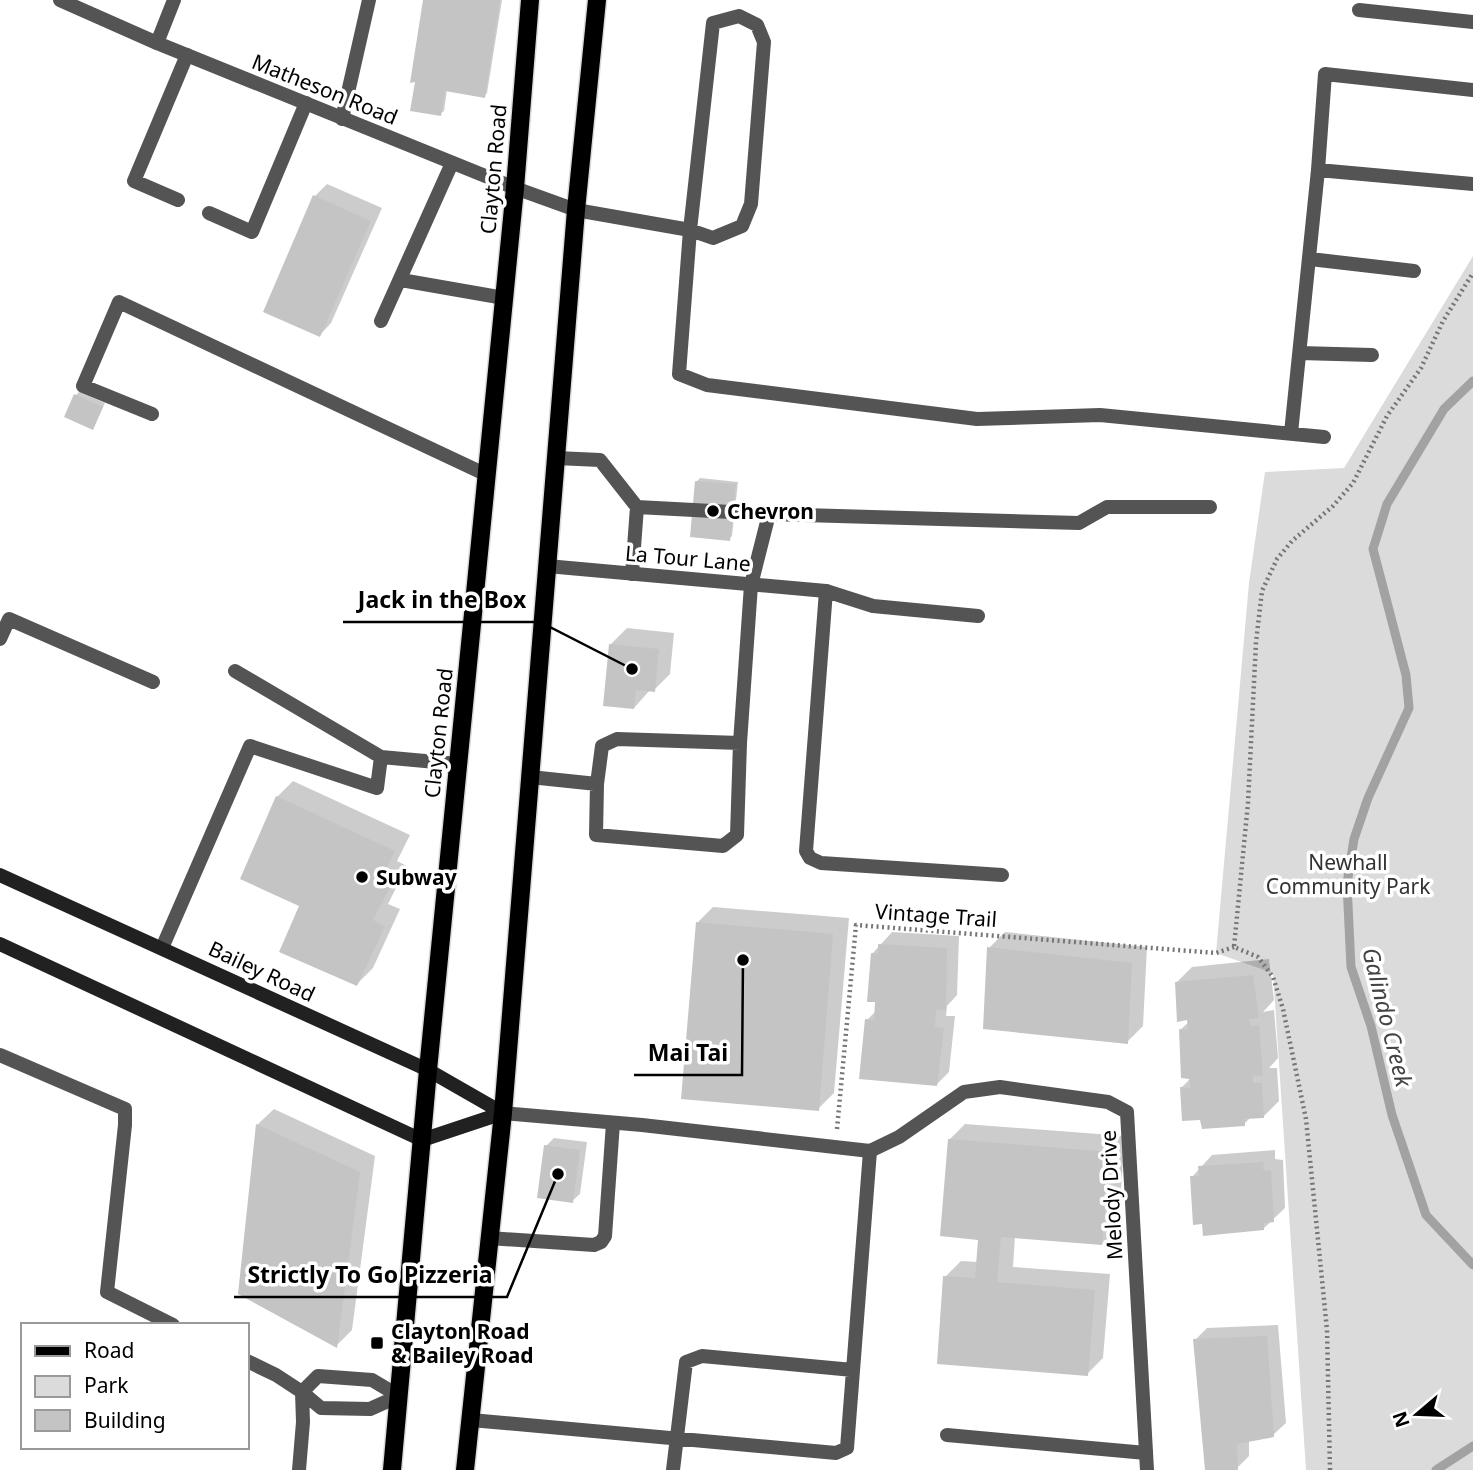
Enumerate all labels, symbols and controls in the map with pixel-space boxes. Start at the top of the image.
street label: Matheson Road [248,47,402,131]
street label: Clayton Road [473,103,513,235]
place label: Chevron [727,497,814,525]
marker: Chevron [705,503,721,519]
street label: La Tour Lane [624,539,752,577]
callout: Jack in the Box [343,578,540,622]
text: Jack in the Box [356,583,527,615]
street label: Clayton Road [417,667,459,799]
park label: Newhall Community Park [1266,848,1431,900]
place label: Subway [376,863,457,891]
marker: Subway [354,869,370,885]
street label: Vintage Trail [874,897,998,933]
street label: Bailey Road [204,934,320,1008]
water label: Galindo Creek [1355,944,1421,1092]
callout: Mai Tai [634,1031,742,1075]
text: Mai Tai [648,1036,728,1068]
street label: Melody Drive [1094,1129,1128,1261]
callout: Strictly To Go Pizzeria [234,1253,507,1297]
text: Strictly To Go Pizzeria [247,1258,493,1290]
place label: Clayton Road & Bailey Road [391,1317,534,1369]
legend [21,1323,248,1449]
marker: Clayton Road & Bailey Road [369,1335,385,1351]
text: Road [84,1336,134,1364]
text: Park [84,1371,129,1399]
north arrow [1382,1379,1452,1449]
text: Building [84,1406,166,1434]
text: N [1386,1408,1416,1431]

